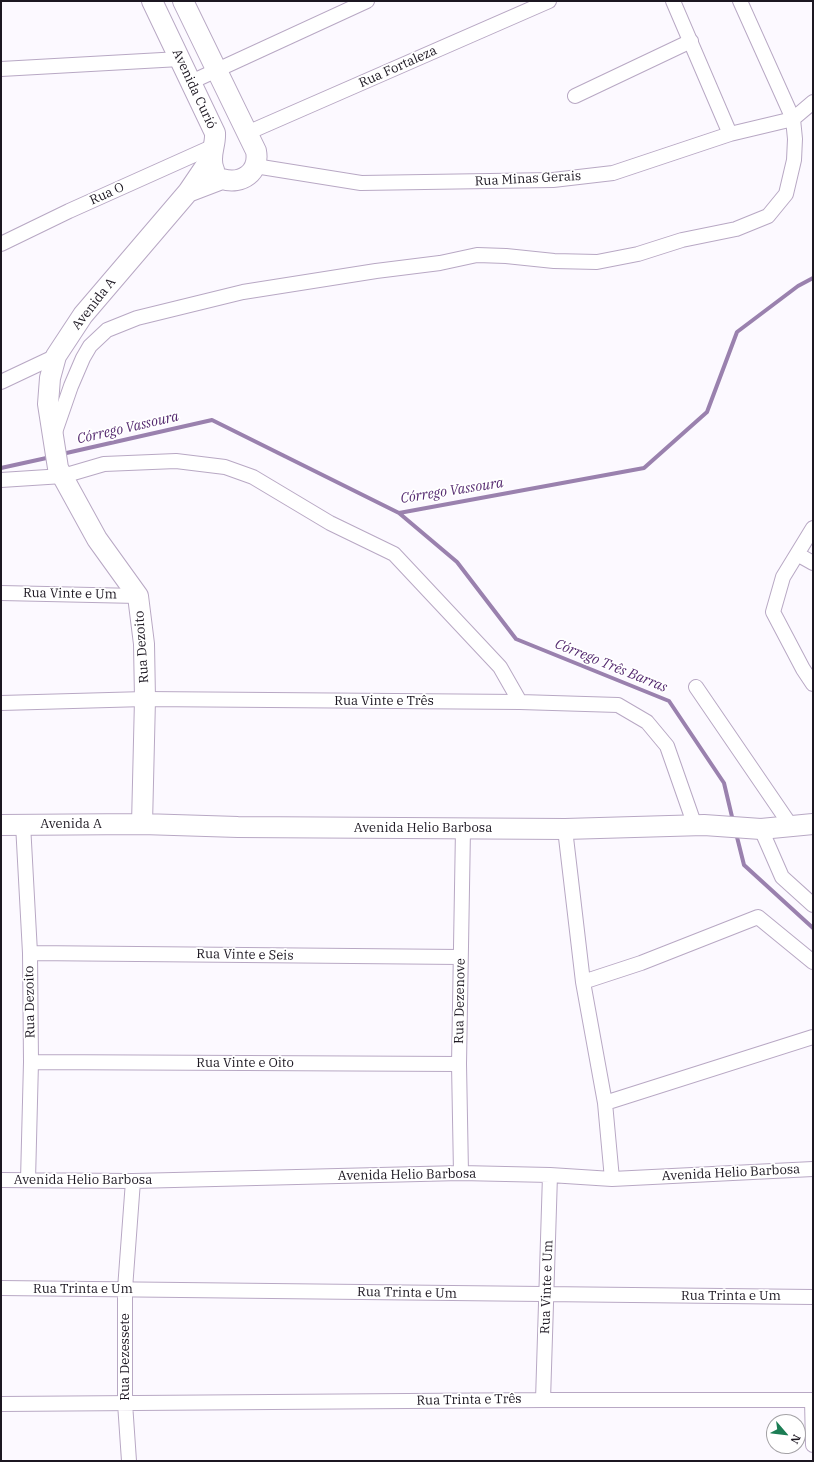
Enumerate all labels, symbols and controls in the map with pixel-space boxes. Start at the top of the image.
street label: Rua Fortaleza [357,43,439,91]
street label: Avenida Curió [169,47,219,131]
street label: Rua Minas Gerais [474,168,582,190]
street label: Rua O [87,180,127,208]
street label: Avenida A [69,275,119,333]
water label: Córrego Vassoura [76,408,180,448]
water label: Córrego Vassoura [399,475,505,507]
street label: Rua Vinte e Um [23,585,117,603]
street label: Rua Dezoito [132,610,152,684]
water label: Córrego Três Barras [552,636,670,696]
street label: Rua Vinte e Três [334,693,434,709]
street label: Avenida A [40,816,102,832]
street label: Avenida Helio Barbosa [354,820,492,836]
street label: Rua Vinte e Seis [196,946,294,964]
street label: Rua Dezenove [451,958,469,1044]
street label: Rua Dezoito [22,966,38,1038]
street label: Rua Vinte e Oito [196,1055,294,1071]
street label: Avenida Helio Barbosa [661,1162,801,1184]
street label: Avenida Helio Barbosa [338,1166,476,1184]
street label: Avenida Helio Barbosa [14,1172,152,1188]
street label: Rua Vinte e Um [538,1240,556,1334]
street label: Rua Trinta e Um [33,1281,133,1297]
street label: Rua Trinta e Um [357,1284,457,1302]
street label: Rua Trinta e Um [681,1288,781,1304]
street label: Rua Dezessete [117,1313,133,1401]
street label: Rua Trinta e Três [416,1391,522,1409]
north arrow [766,1414,806,1454]
text: N [787,1432,804,1446]

